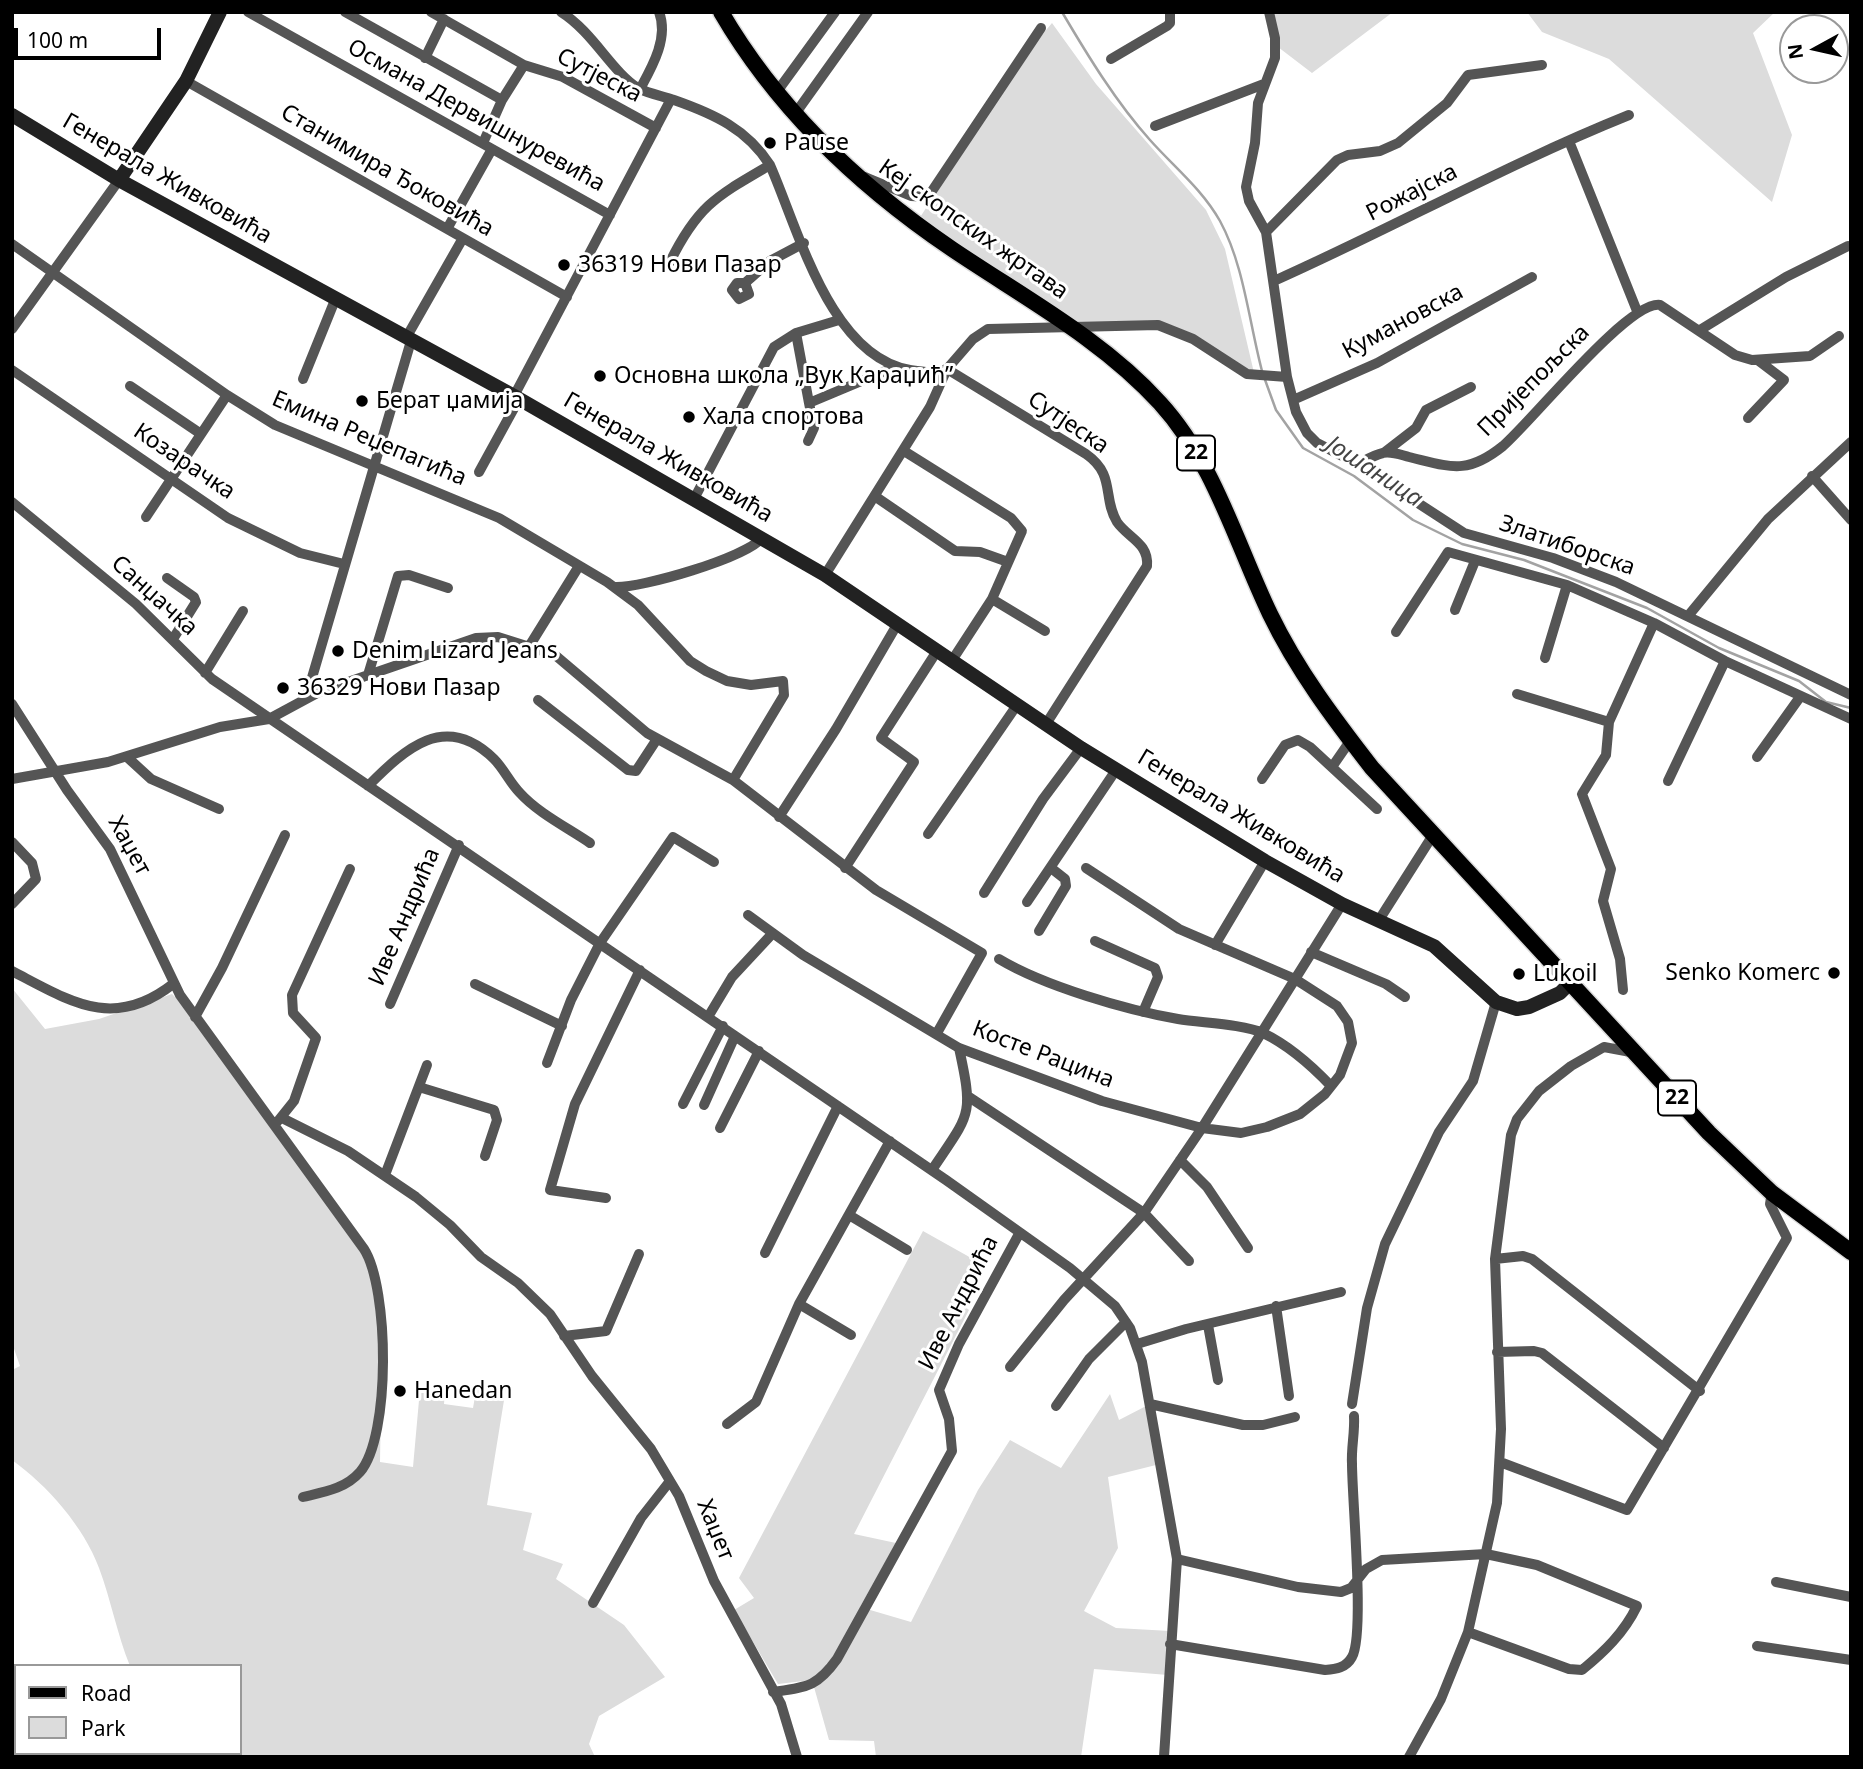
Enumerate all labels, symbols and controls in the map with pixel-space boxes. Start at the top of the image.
scale bar [18,14,164,58]
north arrow [1779,14,1849,84]
text: 100 m [27,26,88,54]
street label: Османа Дервишнуревића [342,34,610,198]
text: N [1781,42,1809,61]
street label: Сутјеска [552,43,646,109]
street label: Станимира Ђоковића [276,99,498,243]
street label: Генерала Живковића [57,108,277,250]
place label: Pause [784,129,849,157]
marker: Pause [762,135,778,151]
street label: Кеј скопских жртава [873,154,1073,306]
street label: Рожајска [1362,158,1462,228]
place label: 36319 Нови Пазар [578,251,781,279]
marker: 36319 Нови Пазар [556,257,572,273]
street label: Кумановска [1338,279,1468,365]
street label: Пријепољска [1472,319,1596,443]
place label: Основна школа „Вук Караџић” [614,362,953,390]
marker: Основна школа „Вук Караџић” [592,368,608,384]
street label: Емина Реџепагића [268,386,470,492]
street label: Сутјеска [1022,386,1114,460]
place label: Берат џамија [376,387,523,415]
street label: Генерала Живковића [558,387,778,529]
marker: Берат џамија [354,393,370,409]
place label: Хала спортова [703,403,864,431]
marker: Хала спортова [681,409,697,425]
street label: Козарачка [128,418,240,506]
water label: Јошаница [1320,430,1428,514]
road number: 22 [1177,435,1215,470]
street label: Златиборска [1496,510,1638,582]
street label: Санџачка [105,550,203,642]
place label: Denim Lizard Jeans [352,637,558,665]
marker: Denim Lizard Jeans [330,643,346,659]
place label: 36329 Нови Пазар [297,674,500,702]
marker: 36329 Нови Пазар [275,680,291,696]
street label: Генерала Живковића [1132,744,1350,890]
street label: Хаџет [102,812,156,880]
street label: Иве Андрића [364,844,446,990]
place label: Senko Komerc [1665,959,1820,987]
place label: Lukoil [1533,960,1597,988]
marker: Senko Komerc [1826,965,1842,981]
marker: Lukoil [1511,966,1527,982]
street label: Косте Рацина [968,1015,1118,1095]
road number: 22 [1658,1080,1696,1116]
street label: Иве Андрића [913,1231,1005,1375]
place label: Hanedan [414,1377,512,1405]
marker: Hanedan [392,1383,408,1399]
street label: Хаџет [690,1496,740,1564]
legend [14,1664,242,1755]
text: Road [81,1679,131,1707]
text: Park [81,1714,125,1742]

